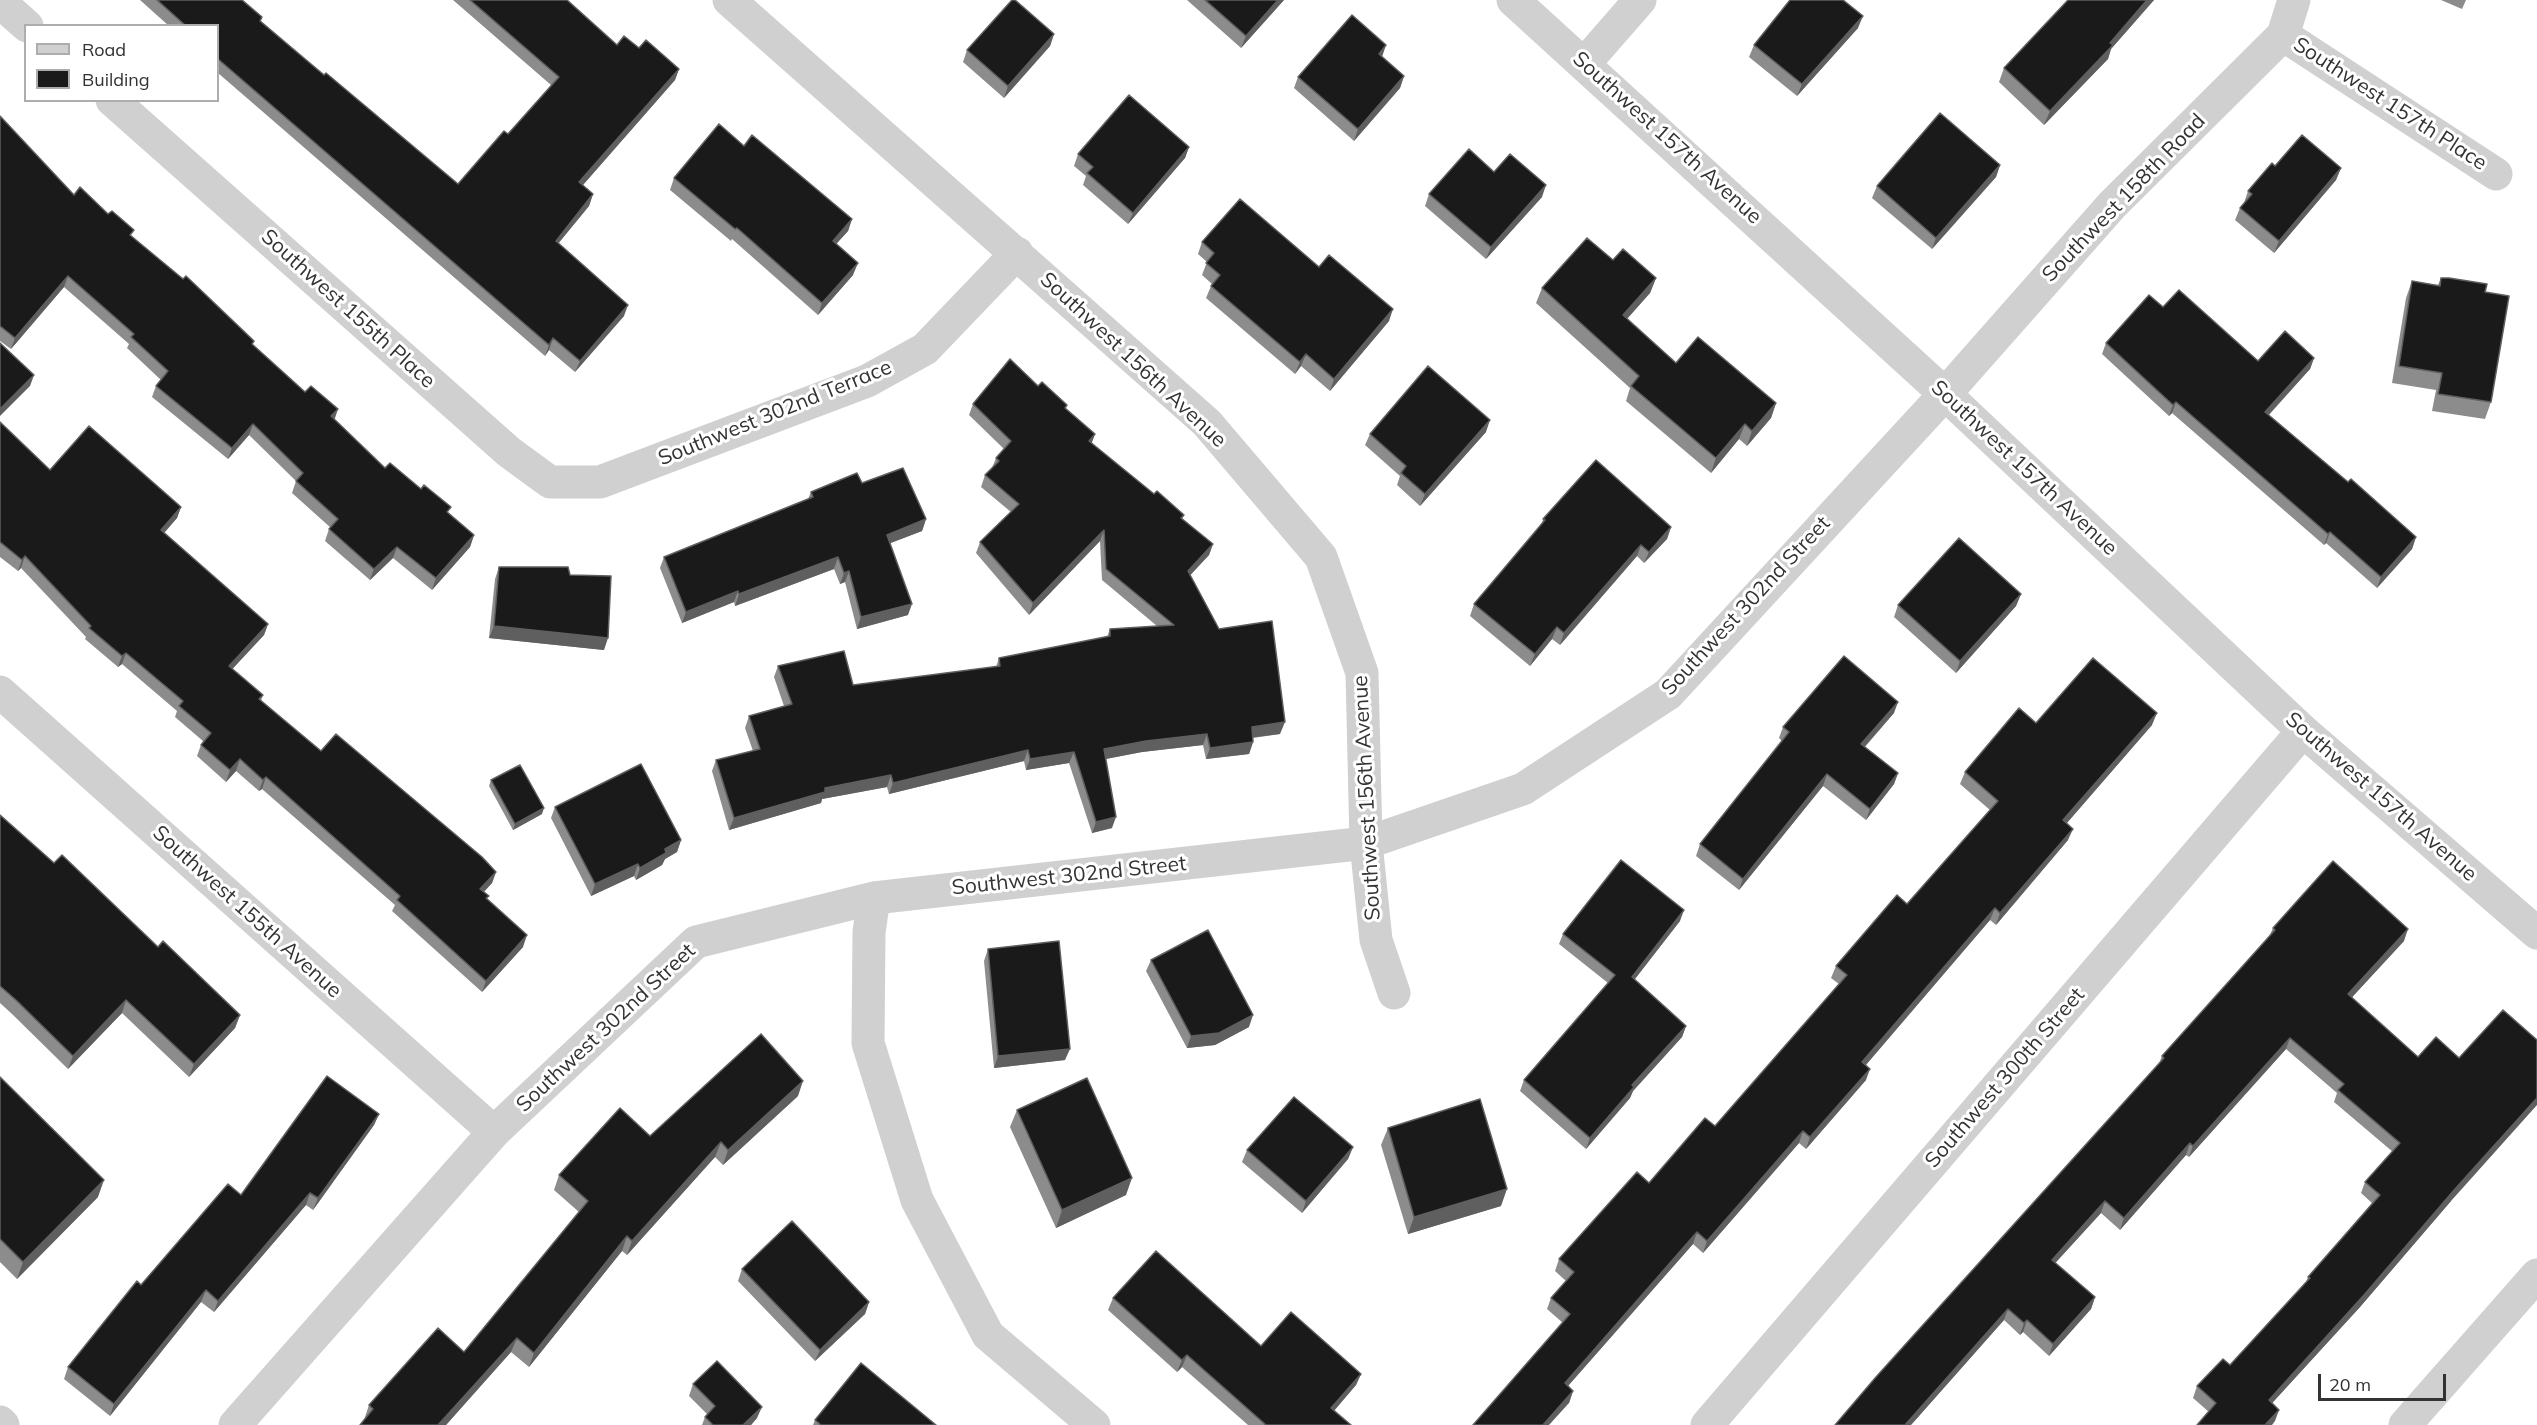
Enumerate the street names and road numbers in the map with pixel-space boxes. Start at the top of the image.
street label: Southwest 157th Place [2289,32,2491,176]
street label: Southwest 157th Avenue [1567,47,1767,229]
street label: Southwest 158th Road [2037,109,2211,287]
street label: Southwest 155th Place [256,224,440,394]
street label: Southwest 156th Avenue [1035,267,1231,453]
street label: Southwest 302nd Terrace [655,355,895,471]
street label: Southwest 157th Avenue [1926,375,2122,561]
street label: Southwest 302nd Street [1656,511,1836,701]
street label: Southwest 156th Avenue [1348,675,1386,921]
street label: Southwest 157th Avenue [2280,707,2482,887]
street label: Southwest 155th Avenue [147,821,347,1003]
street label: Southwest 302nd Street [950,851,1188,901]
street label: Southwest 302nd Street [511,938,701,1118]
street label: Southwest 300th Street [1920,983,2090,1173]

